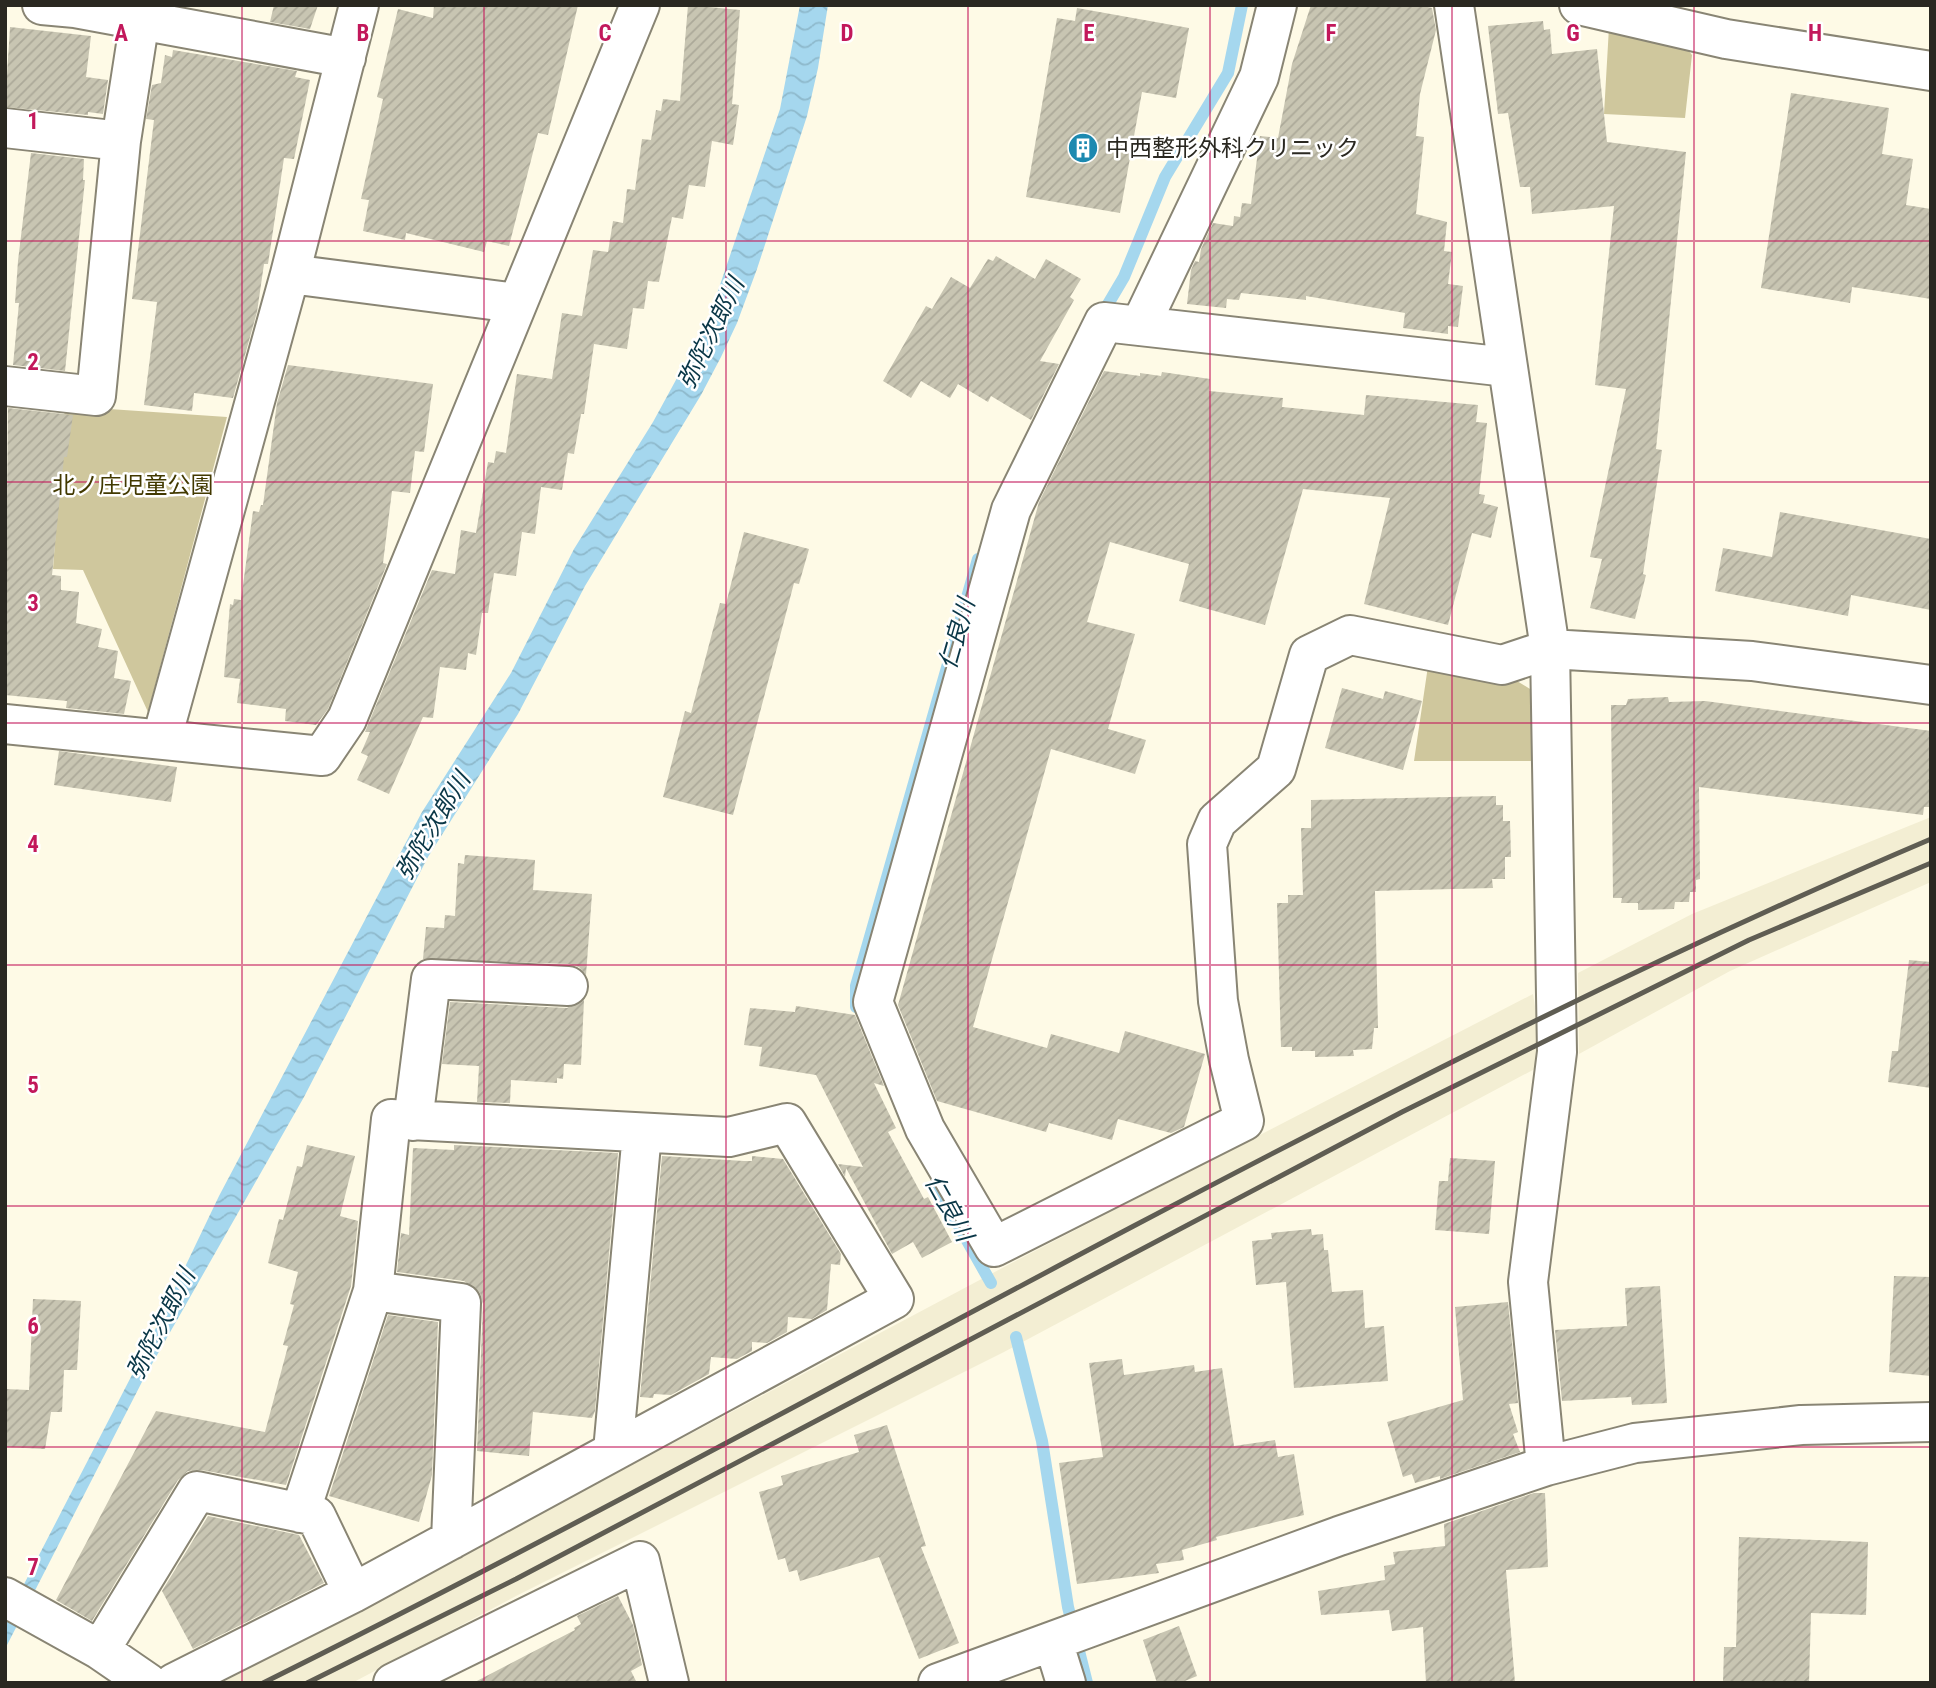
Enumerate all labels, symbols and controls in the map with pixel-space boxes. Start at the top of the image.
text: A [114,20,128,47]
text: B [357,20,369,47]
text: C [598,20,612,47]
text: D [841,20,854,47]
text: E [1083,20,1095,47]
text: F [1326,20,1337,47]
text: G [1566,20,1580,47]
text: H [1808,20,1822,47]
text: 1 [27,108,39,135]
building icon: 中西整形外科クリニック [1066,131,1100,165]
place label: 中西整形外科クリニック [1106,135,1359,162]
water label: 弥陀次郎川 [672,270,751,393]
text: 2 [27,349,39,376]
park label: 北ノ庄児童公園 [53,472,214,499]
text: 3 [27,590,39,617]
water label: 仁良川 [934,593,981,672]
water label: 弥陀次郎川 [390,765,477,885]
text: 4 [27,831,39,858]
text: 5 [27,1072,39,1099]
water label: 仁良川 [919,1170,980,1249]
water label: 弥陀次郎川 [121,1262,202,1384]
text: 6 [27,1313,39,1340]
text: 7 [27,1554,39,1581]

